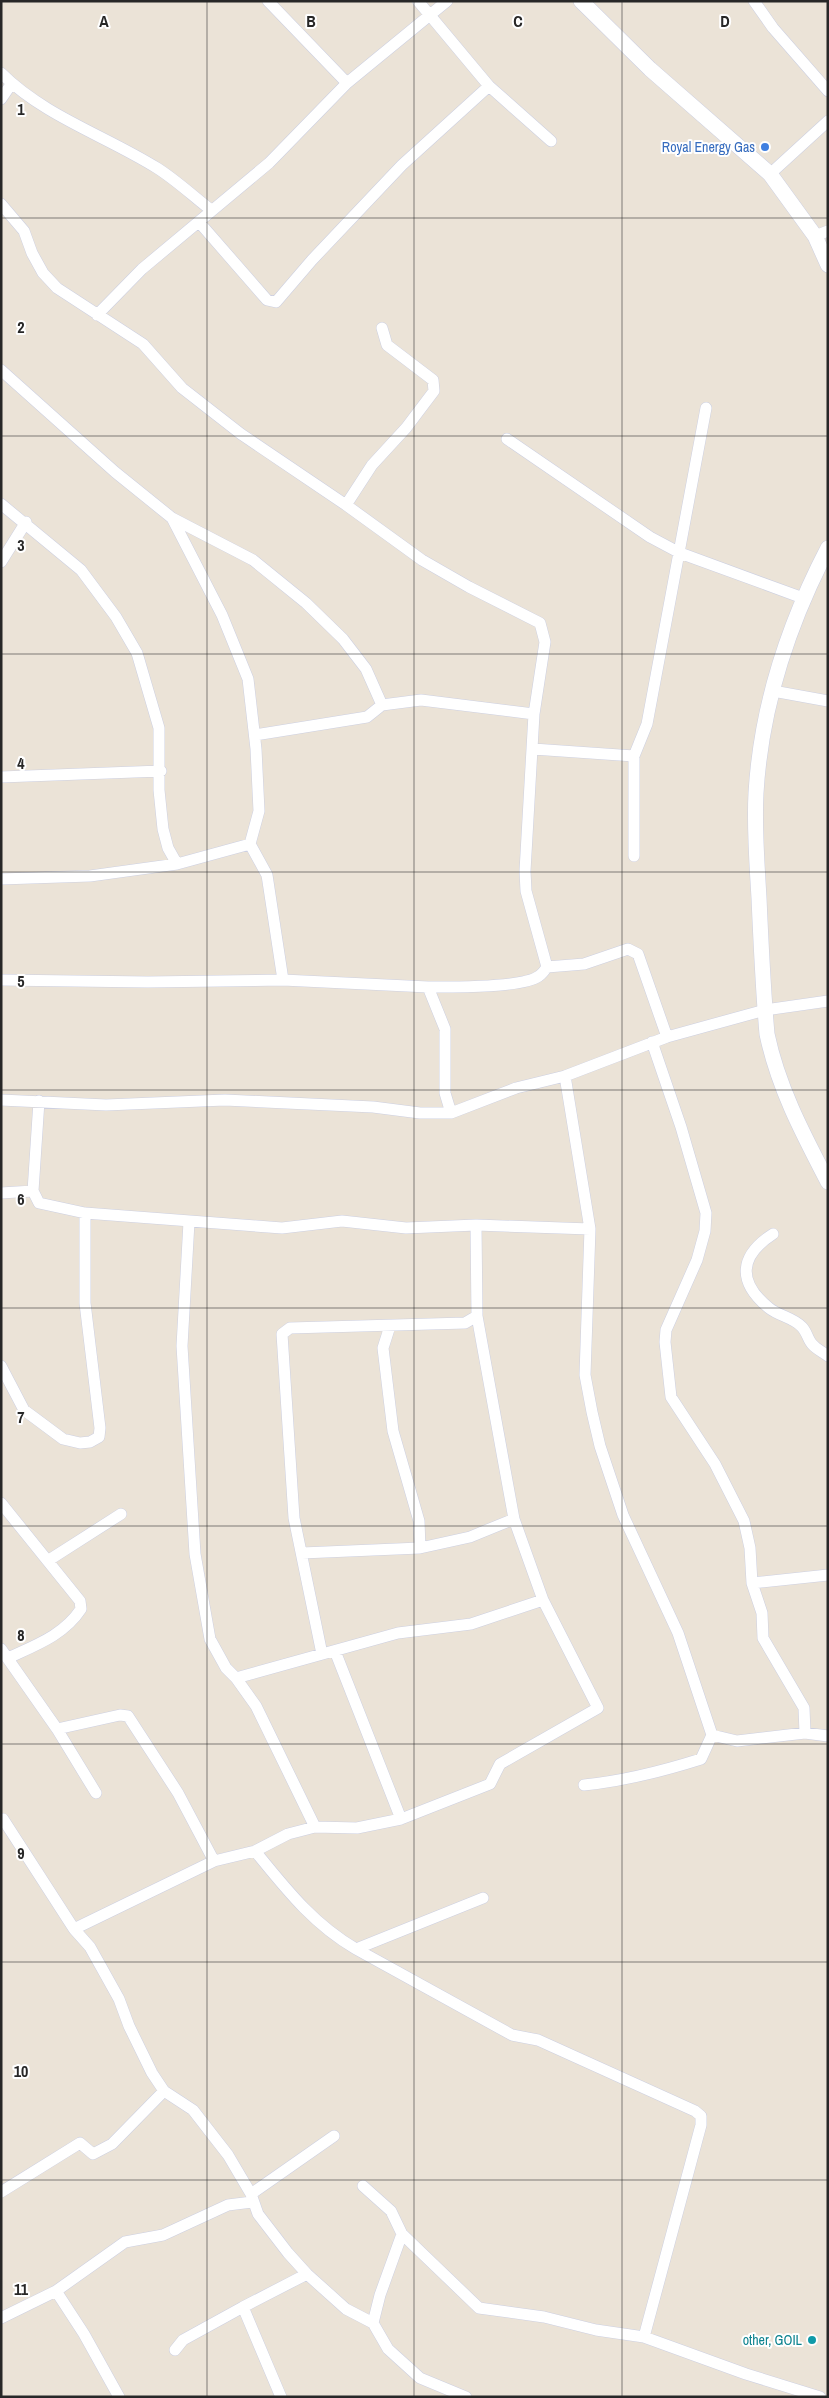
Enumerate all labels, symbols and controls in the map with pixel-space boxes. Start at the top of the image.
text: A [99,10,109,32]
text: B [306,10,316,32]
text: C [513,10,523,32]
text: D [720,10,730,32]
text: 1 [17,98,25,120]
place label: Royal Energy Gas [662,138,755,156]
marker: Royal Energy Gas [759,141,771,153]
text: 2 [17,316,25,338]
text: 3 [17,534,25,556]
text: 4 [17,752,25,774]
text: 5 [17,970,25,992]
text: 6 [17,1188,25,1210]
text: 7 [17,1406,25,1428]
text: 8 [17,1624,25,1646]
text: 9 [17,1842,25,1864]
text: 10 [14,2060,28,2082]
text: 11 [14,2278,29,2300]
place label: other, GOIL [743,2331,803,2349]
marker: other, GOIL [806,2334,818,2346]

